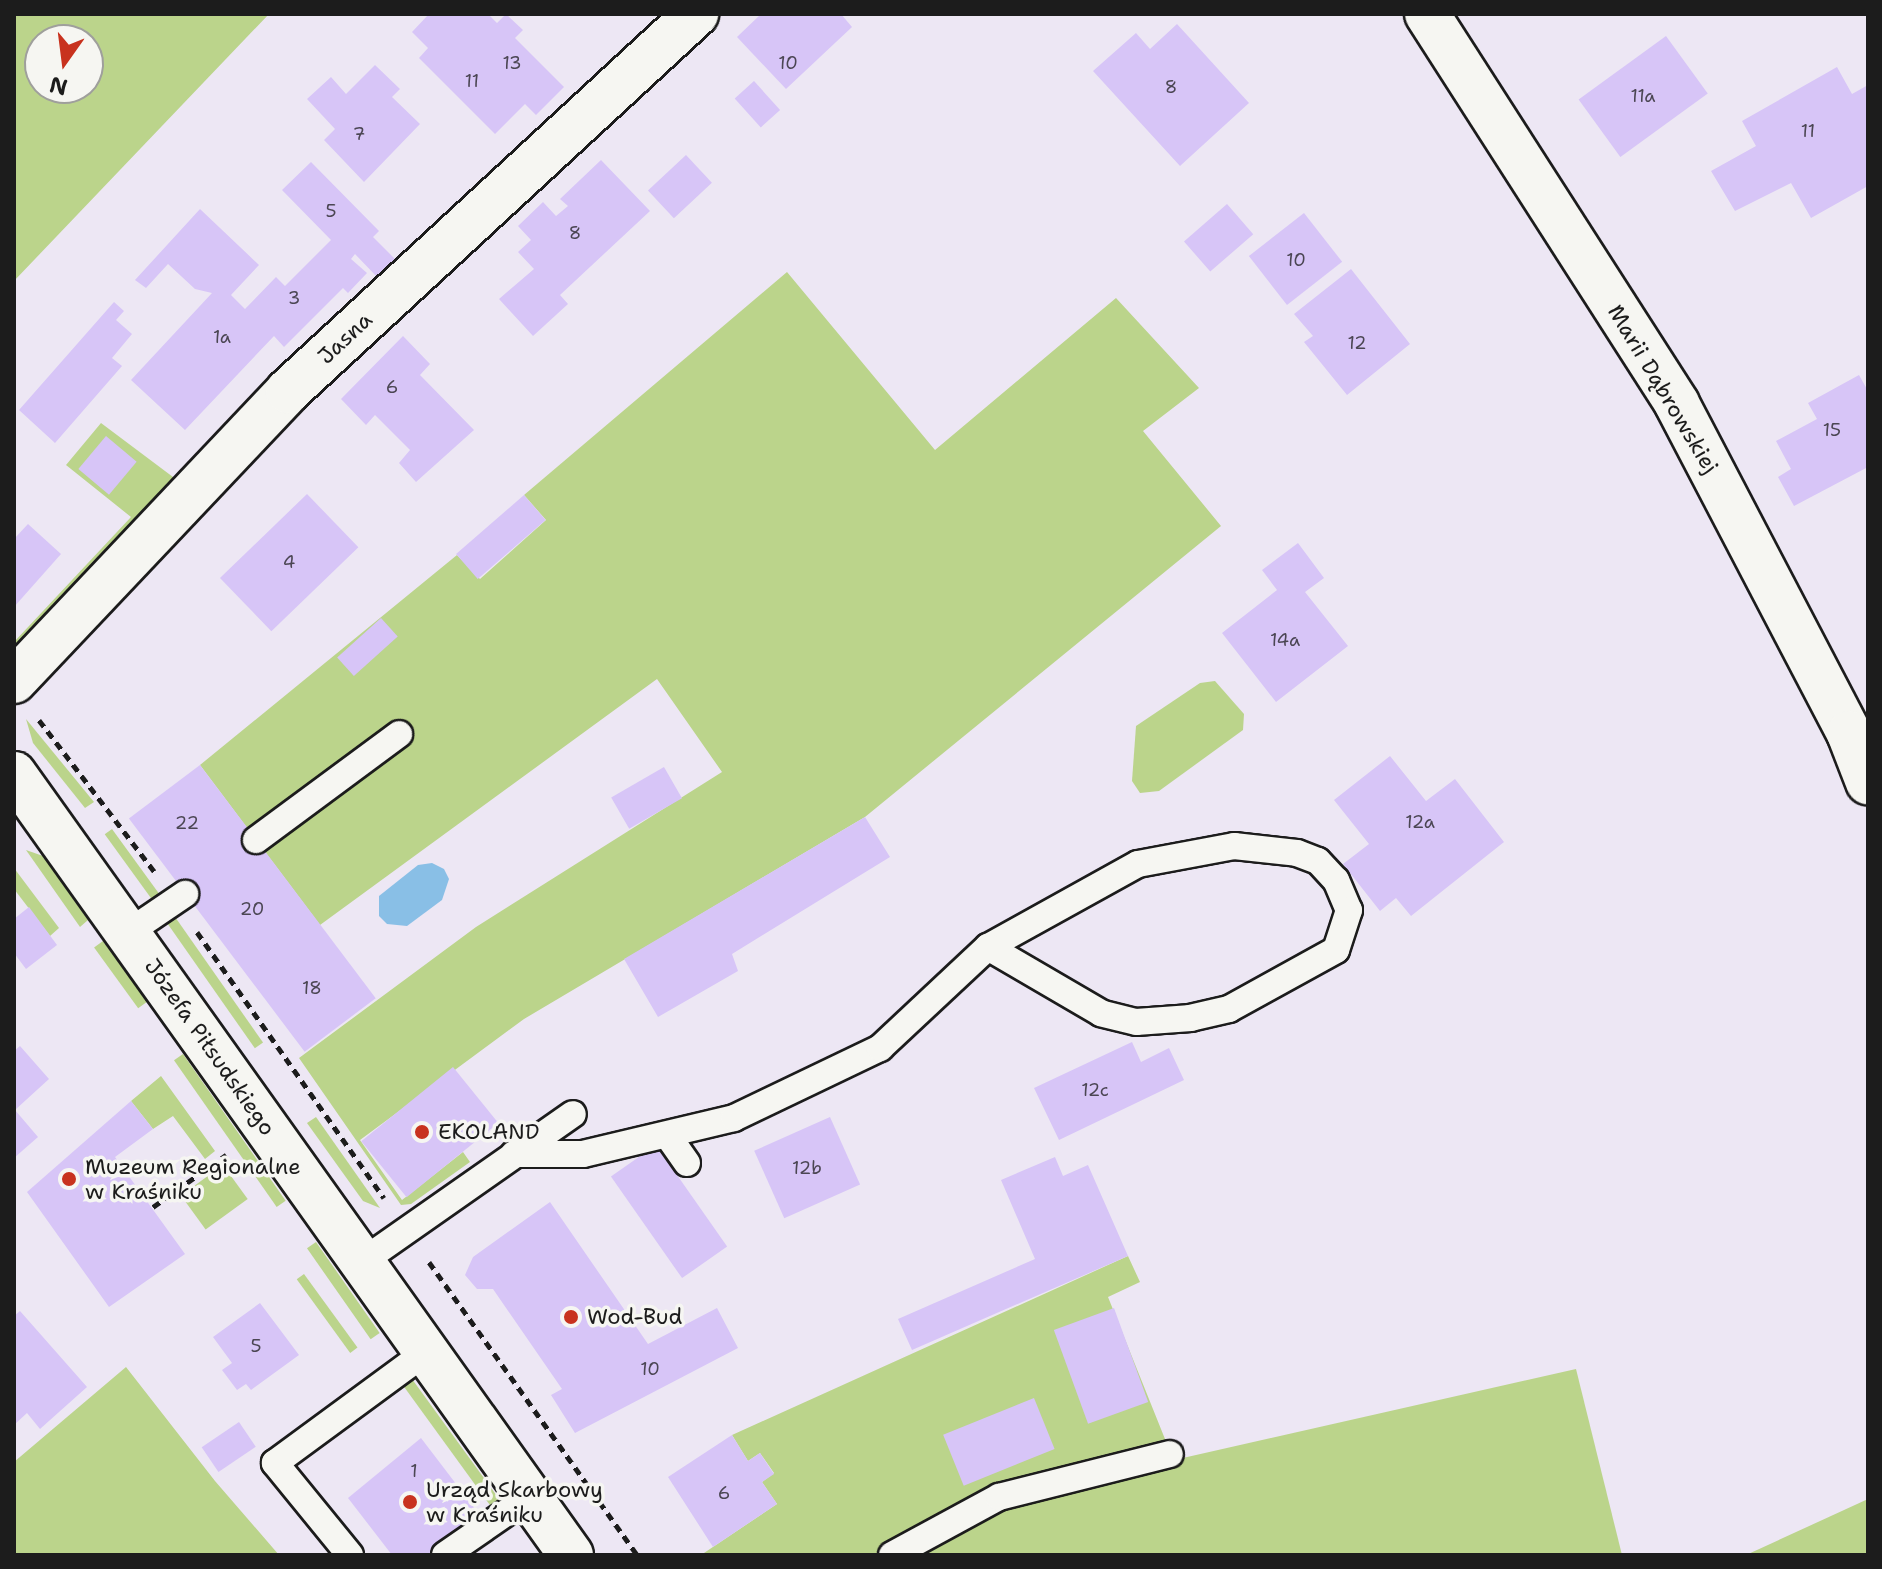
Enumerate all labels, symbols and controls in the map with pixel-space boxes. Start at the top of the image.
north arrow [24,24,104,104]
house number: 13 [502,52,522,74]
house number: 10 [778,52,798,74]
text: N [47,70,71,102]
house number: 11 [465,70,479,92]
house number: 8 [1165,76,1177,98]
house number: 11a [1631,85,1655,107]
house number: 11 [1801,120,1815,142]
house number: 7 [353,123,365,145]
house number: 5 [325,200,337,222]
house number: 8 [569,222,581,244]
house number: 10 [1286,249,1306,271]
house number: 3 [288,287,300,309]
street label: Marii Dąbrowskiej [1602,300,1724,478]
street label: Jasna [312,306,378,370]
house number: 1a [213,326,231,348]
house number: 12 [1347,332,1367,354]
house number: 6 [386,376,398,398]
house number: 15 [1823,419,1841,441]
house number: 4 [283,551,295,573]
house number: 14a [1270,629,1300,651]
house number: 12a [1405,811,1435,833]
house number: 22 [175,812,199,834]
house number: 20 [240,898,264,920]
street label: Józefa Piłsudskiego [139,954,281,1140]
house number: 18 [302,977,322,999]
house number: 12c [1081,1079,1109,1101]
place label: EKOLAND [438,1119,540,1145]
marker: EKOLAND [413,1123,431,1141]
place label: Muzeum Regionalne w Kraśniku [85,1153,301,1204]
house number: 12b [792,1157,822,1179]
marker: Muzeum Regionalne w Kraśniku [60,1170,78,1188]
place label: Wod-Bud [587,1304,682,1330]
marker: Wod-Bud [562,1308,580,1326]
house number: 5 [250,1335,262,1357]
house number: 10 [640,1358,660,1380]
house number: 1 [410,1460,418,1482]
place label: Urząd Skarbowy w Kraśniku [426,1476,603,1528]
house number: 6 [718,1482,730,1504]
marker: Urząd Skarbowy w Kraśniku [401,1493,419,1511]

